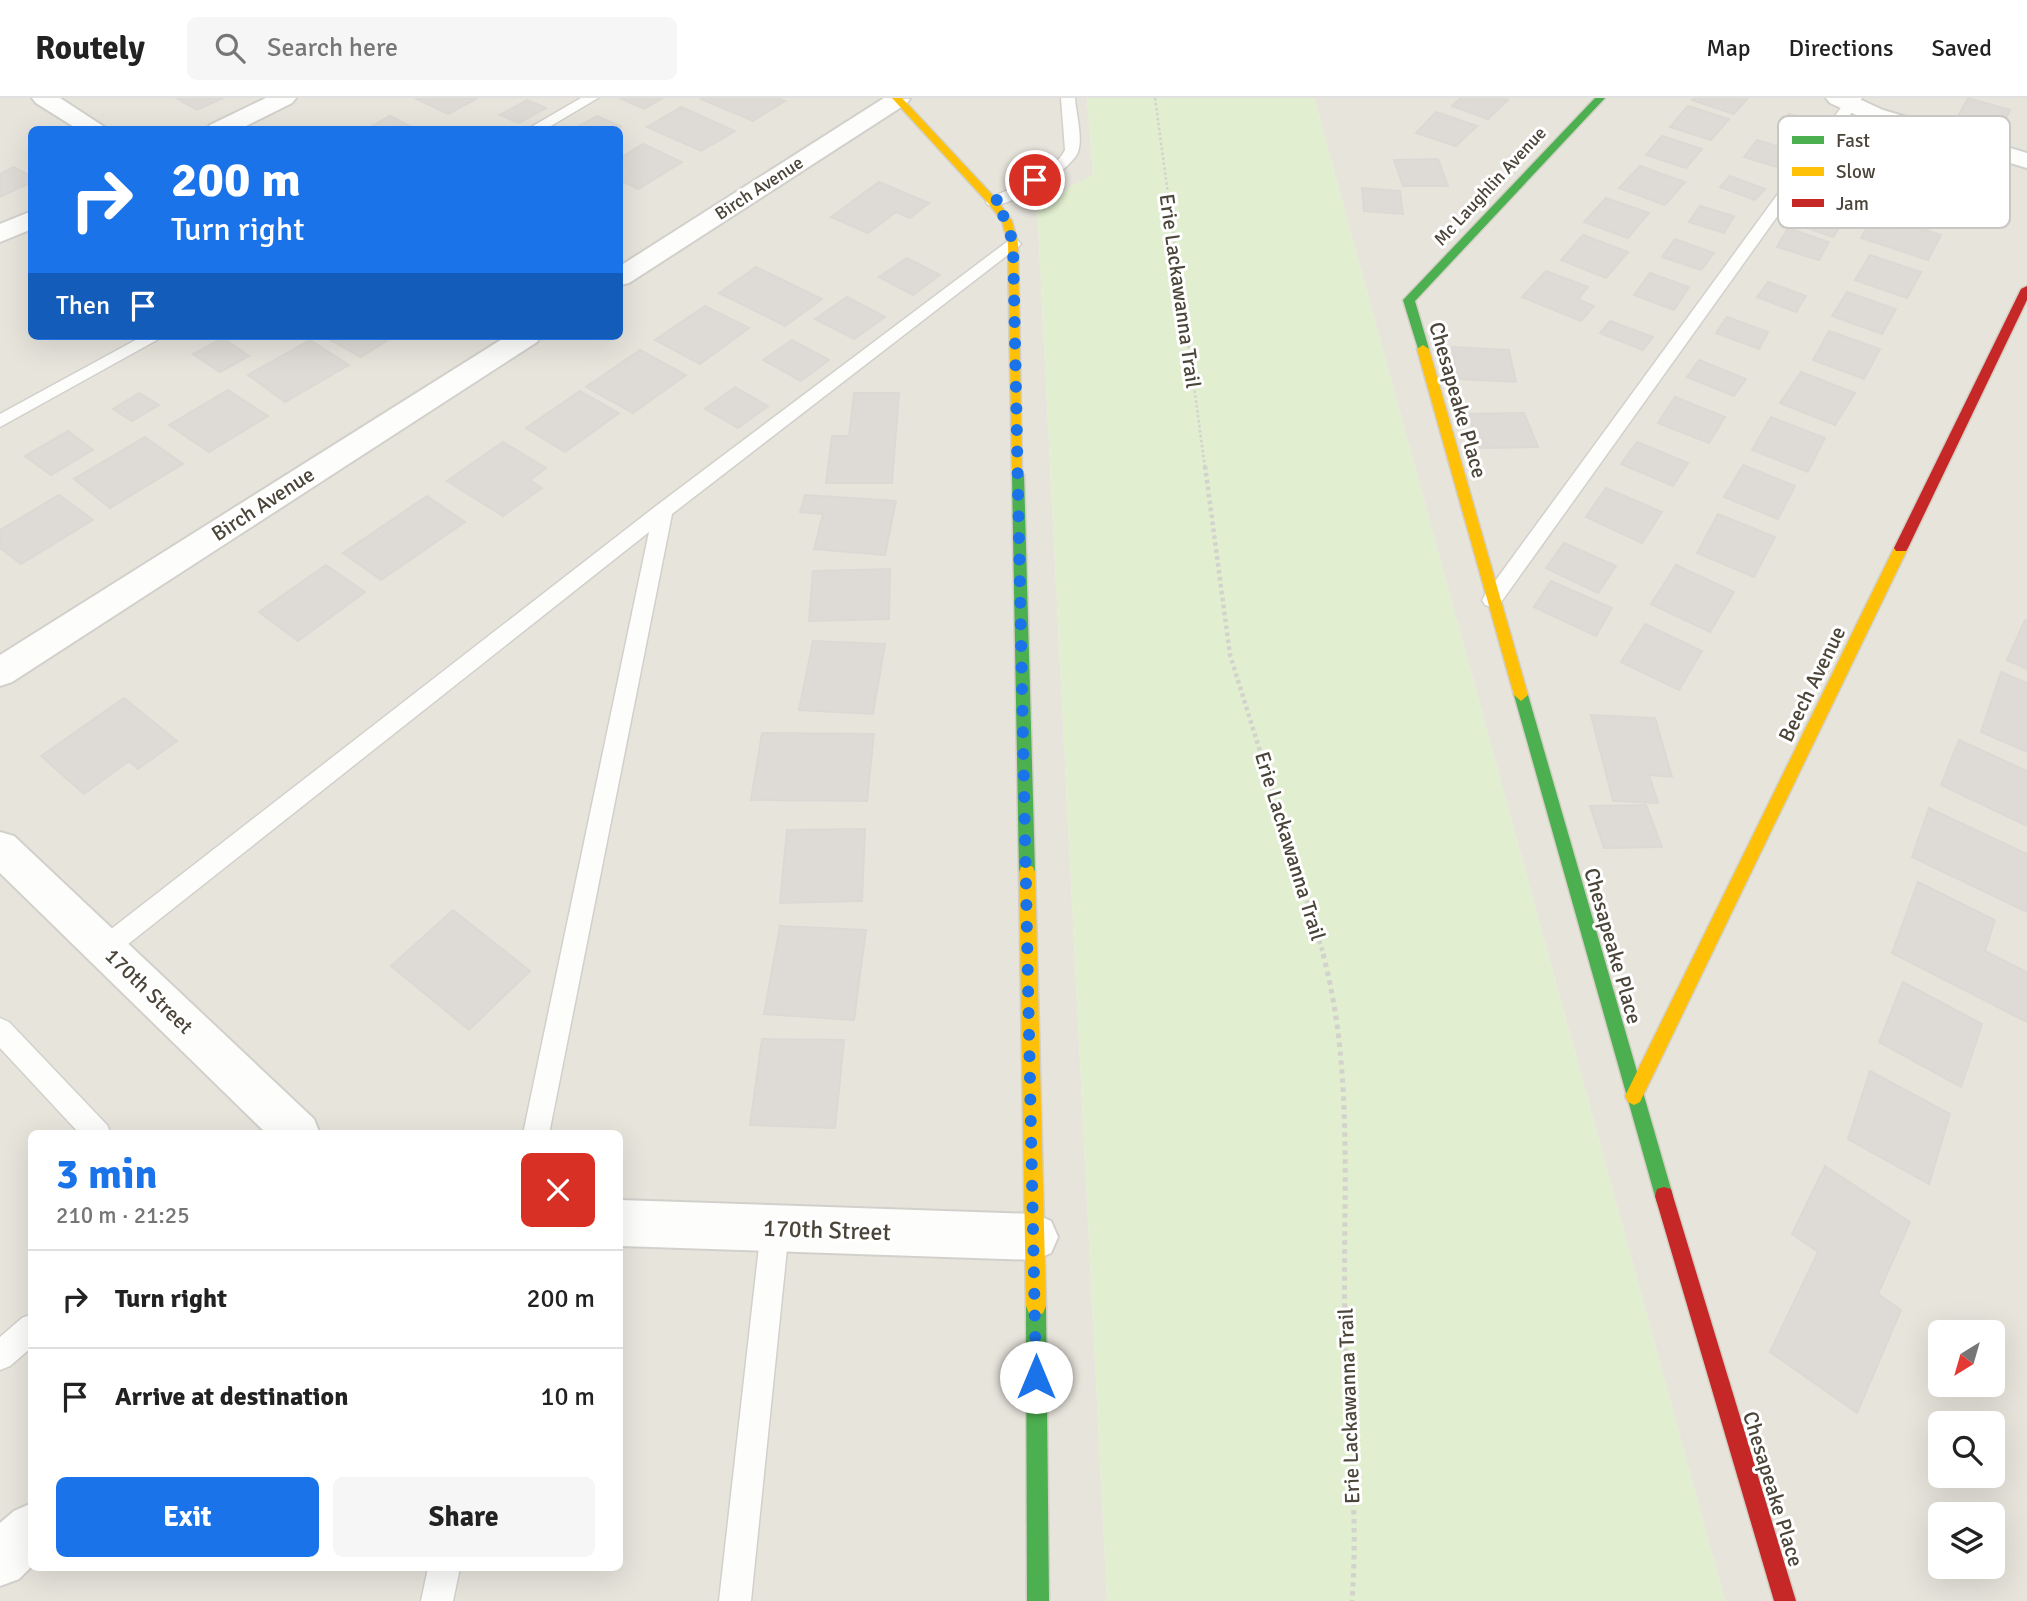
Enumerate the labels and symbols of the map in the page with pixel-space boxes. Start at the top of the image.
legend [1778,116,2010,228]
street label: Mc Laughlin Avenue [1429,122,1551,250]
text: Fast [1836,129,1870,153]
pin [1005,150,1065,210]
street label: Birch Avenue [711,151,807,225]
text: Slow [1836,160,1876,184]
street label: Erie Lackawanna Trail [1153,192,1207,390]
text: Jam [1836,192,1869,216]
street label: Chesapeake Place [1423,319,1493,481]
street label: Birch Avenue [207,461,319,547]
street label: Beech Avenue [1773,622,1851,746]
street label: Erie Lackawanna Trail [1249,748,1331,944]
street label: Chesapeake Place [1578,865,1648,1027]
street label: 170th Street [100,943,198,1039]
street label: 170th Street [762,1213,892,1247]
street label: Erie Lackawanna Trail [1333,1308,1365,1504]
north arrow [1928,1320,2006,1396]
position arrow [999,1340,1073,1414]
street label: Chesapeake Place [1737,1408,1809,1570]

